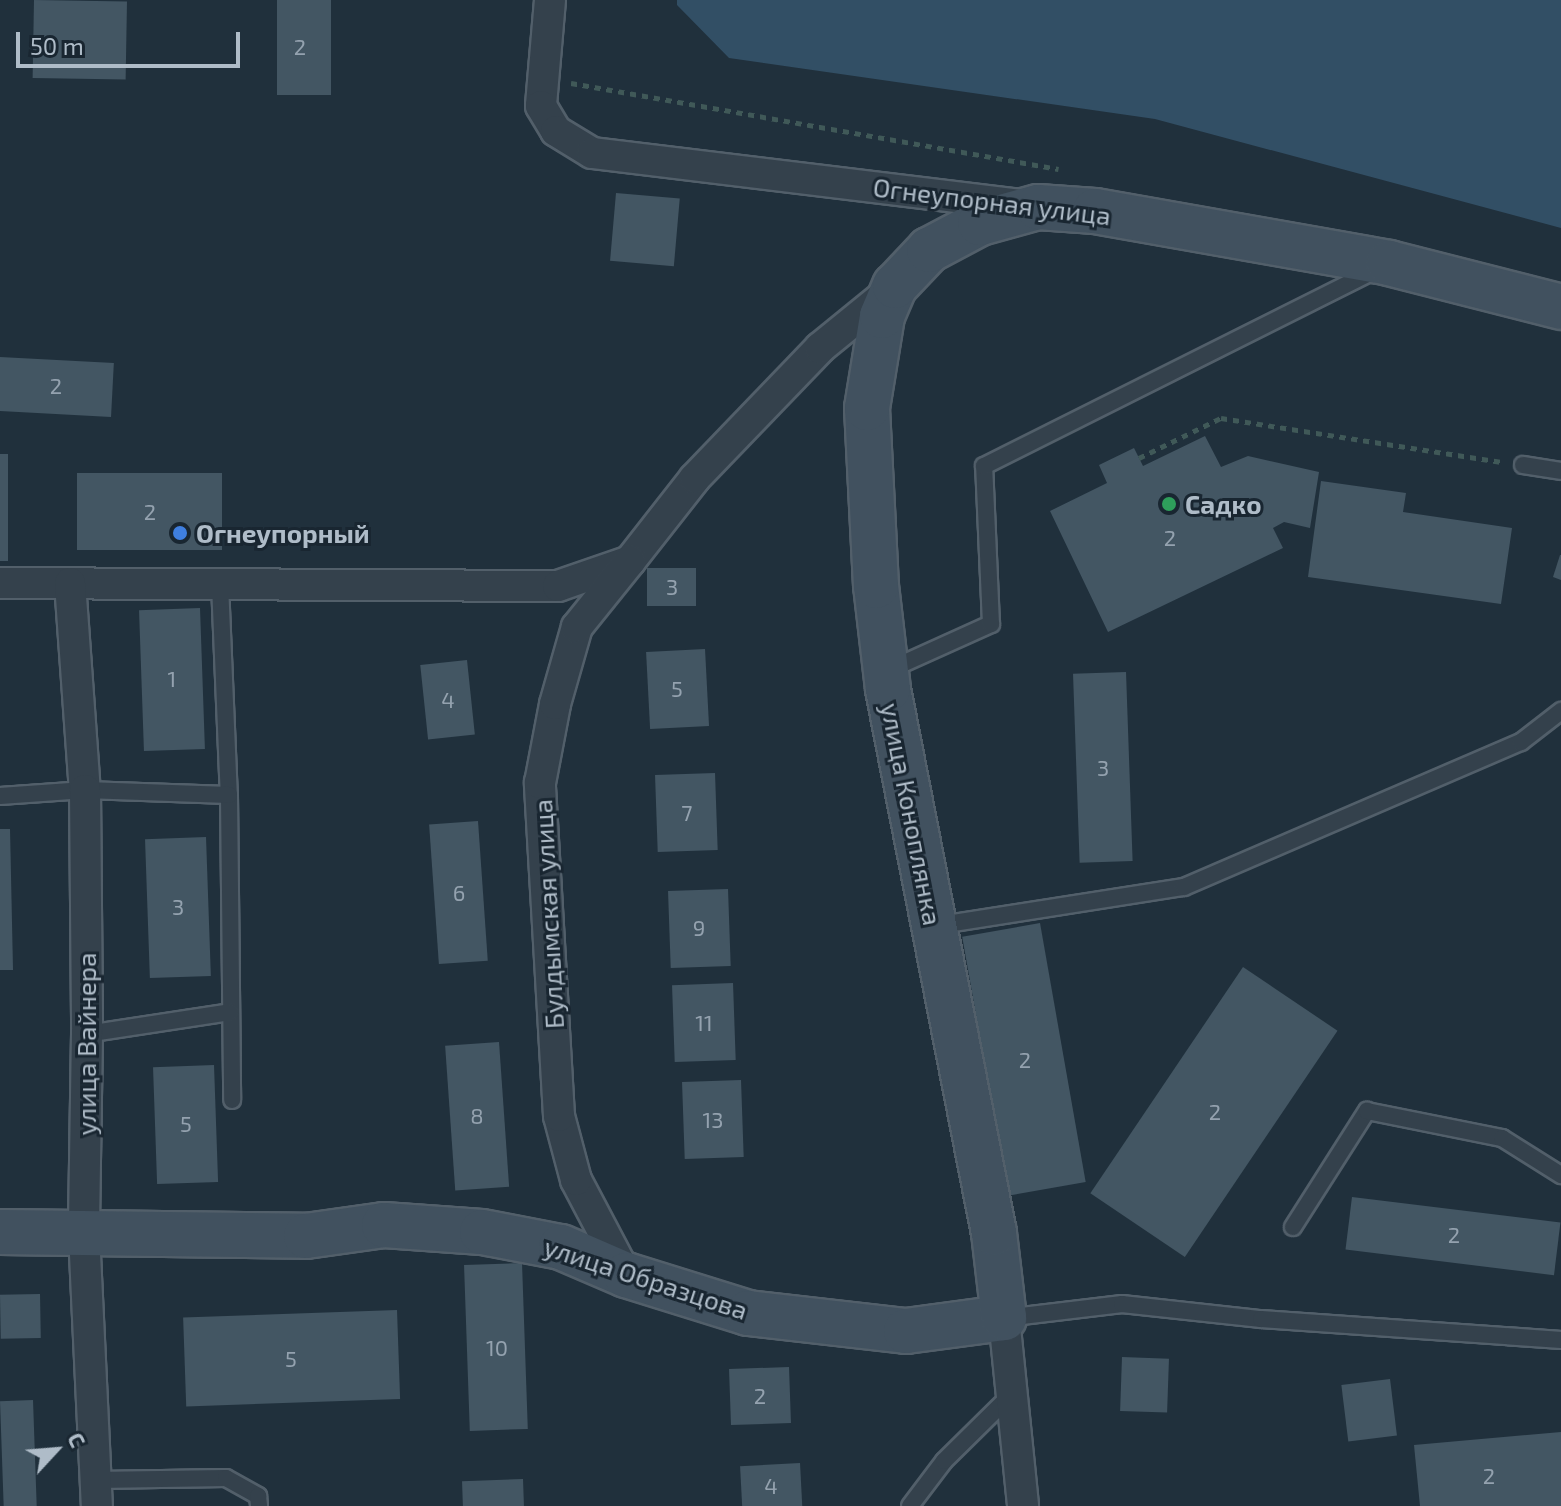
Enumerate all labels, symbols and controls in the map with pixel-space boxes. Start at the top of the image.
scale bar [20,16,244,66]
text: 50 m [30,31,84,60]
house number: 2 [294,34,306,60]
street label: Огнеупорная улица [871,171,1113,231]
house number: 2 [50,373,62,399]
place label: Садко [1185,488,1261,520]
marker: Садко [1160,495,1178,513]
house number: 2 [144,499,156,525]
place label: Огнеупорный [196,517,370,549]
marker: Огнеупорный [171,524,189,542]
house number: 2 [1164,525,1176,551]
house number: 3 [666,574,678,600]
house number: 1 [168,666,176,692]
house number: 5 [671,676,683,702]
house number: 4 [441,687,455,713]
street label: улица Коноплянка [875,700,949,928]
house number: 3 [1097,755,1109,781]
street label: Булдымская улица [526,798,570,1030]
house number: 7 [681,800,693,826]
house number: 6 [453,880,465,906]
house number: 3 [172,894,184,920]
house number: 9 [693,915,705,941]
street label: улица Вайнера [70,953,102,1135]
house number: 11 [695,1010,713,1036]
house number: 2 [1019,1047,1031,1073]
house number: 2 [1209,1099,1221,1125]
house number: 8 [470,1103,484,1129]
house number: 13 [703,1107,723,1133]
house number: 5 [180,1111,192,1137]
house number: 2 [1448,1222,1460,1248]
street label: улица Образцова [540,1230,752,1326]
house number: 10 [486,1335,508,1361]
house number: 5 [285,1346,297,1372]
house number: 2 [754,1383,766,1409]
north arrow [16,1410,96,1490]
text: С [63,1428,92,1451]
house number: 2 [1483,1463,1495,1489]
house number: 4 [764,1473,778,1499]

